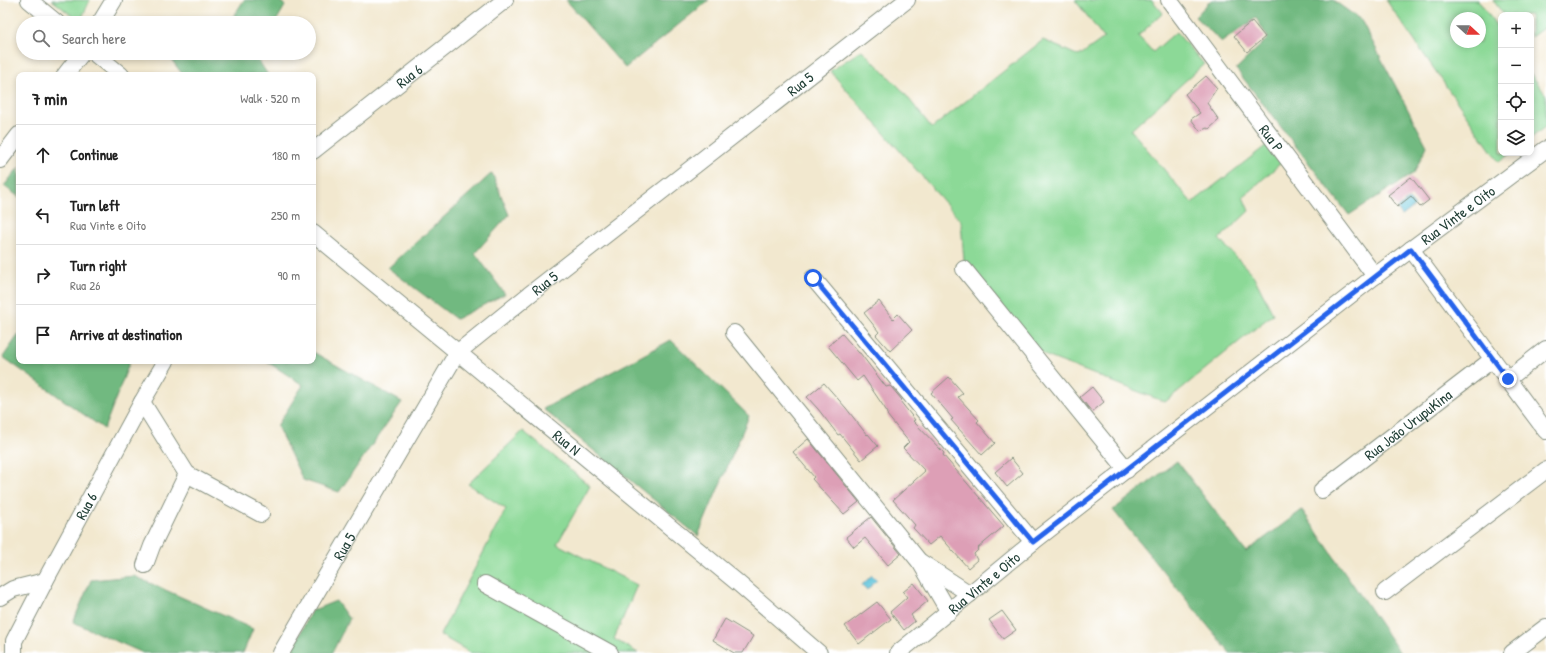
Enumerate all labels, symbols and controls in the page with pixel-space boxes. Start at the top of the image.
north arrow [1450,12,1486,48]
map controls [1498,12,1534,156]
button: + [1498,12,1534,48]
search box [16,16,316,60]
icon: search [30,27,52,49]
text: Search here [62,28,126,49]
button: − [1498,48,1534,84]
street label: Rua 6 [391,59,426,93]
street label: Rua 5 [782,66,818,101]
button: locate [1498,84,1534,120]
text: 7 min [32,87,67,110]
text: Walk · 520 m [240,89,300,107]
street label: Rua P [1255,120,1289,156]
button: layers [1498,120,1534,156]
icon: ahead [32,144,54,166]
text: Continue [70,144,118,165]
text: 180 m [272,146,300,164]
street label: Rua Vinte e Oito [1416,180,1499,249]
text: Turn left [70,195,120,216]
icon: left [32,204,54,226]
text: 250 m [271,206,300,224]
text: Rua Vinte e Oito [70,216,146,234]
text: Turn right [70,255,126,276]
icon: right [32,264,54,286]
street label: Rua 5 [527,265,563,300]
text: 90 m [278,266,300,284]
route start [804,269,822,287]
text: Rua 26 [70,276,100,294]
icon: arrive [32,324,54,346]
text: Arrive at destination [70,324,182,345]
route end [1499,370,1517,388]
street label: Rua João UrupuKina [1359,384,1456,465]
street label: Rua N [549,424,585,460]
street label: Rua 6 [70,488,102,523]
street label: Rua 5 [327,528,360,564]
street label: Rua Vinte e Oito [943,547,1024,618]

